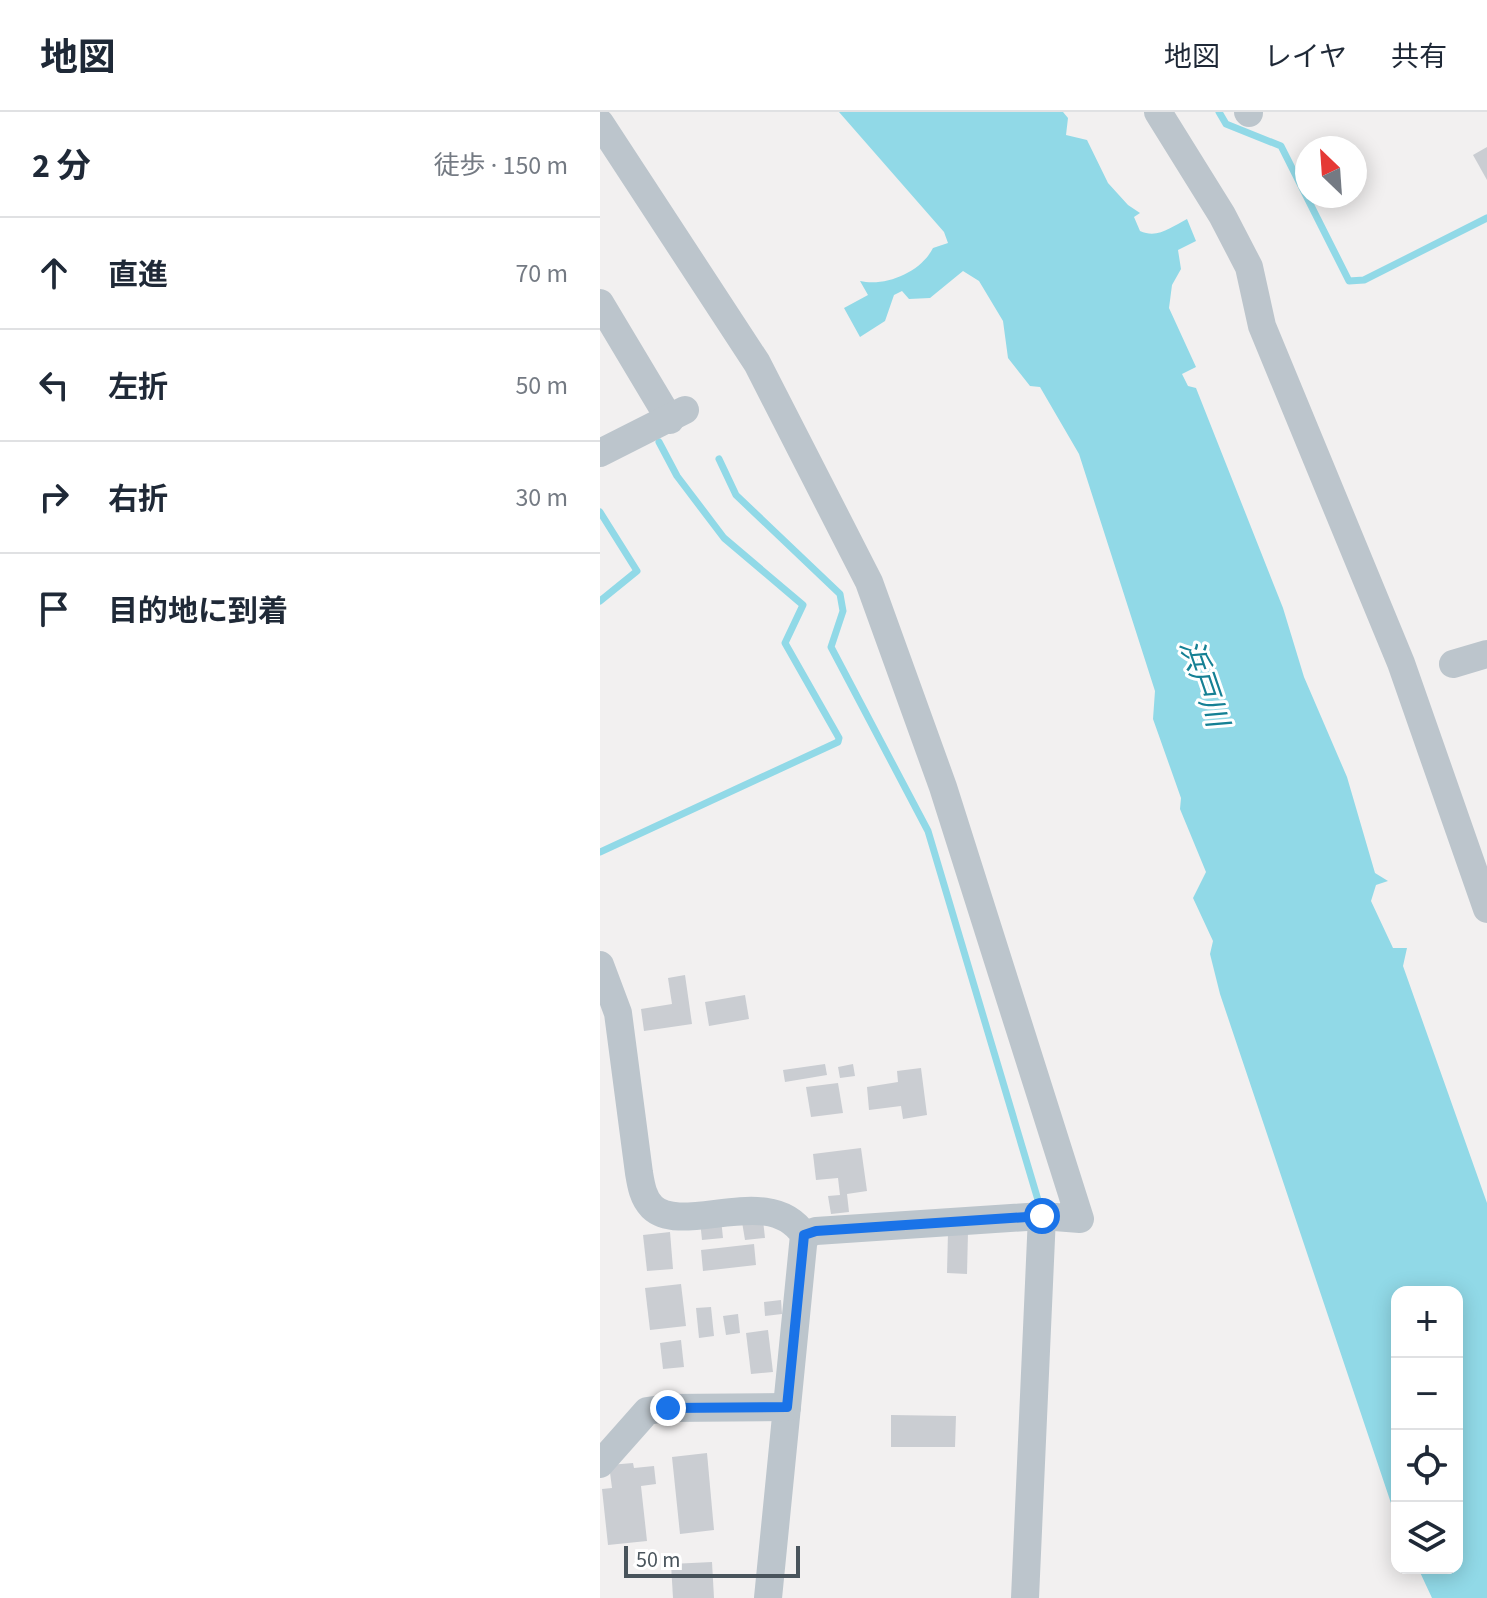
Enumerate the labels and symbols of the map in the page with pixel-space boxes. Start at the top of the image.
north arrow [1295,136,1367,208]
water label: 浜戸川 [1169,634,1239,736]
route start [1024,1198,1060,1234]
route end [650,1390,686,1426]
scale bar [624,1542,800,1578]

